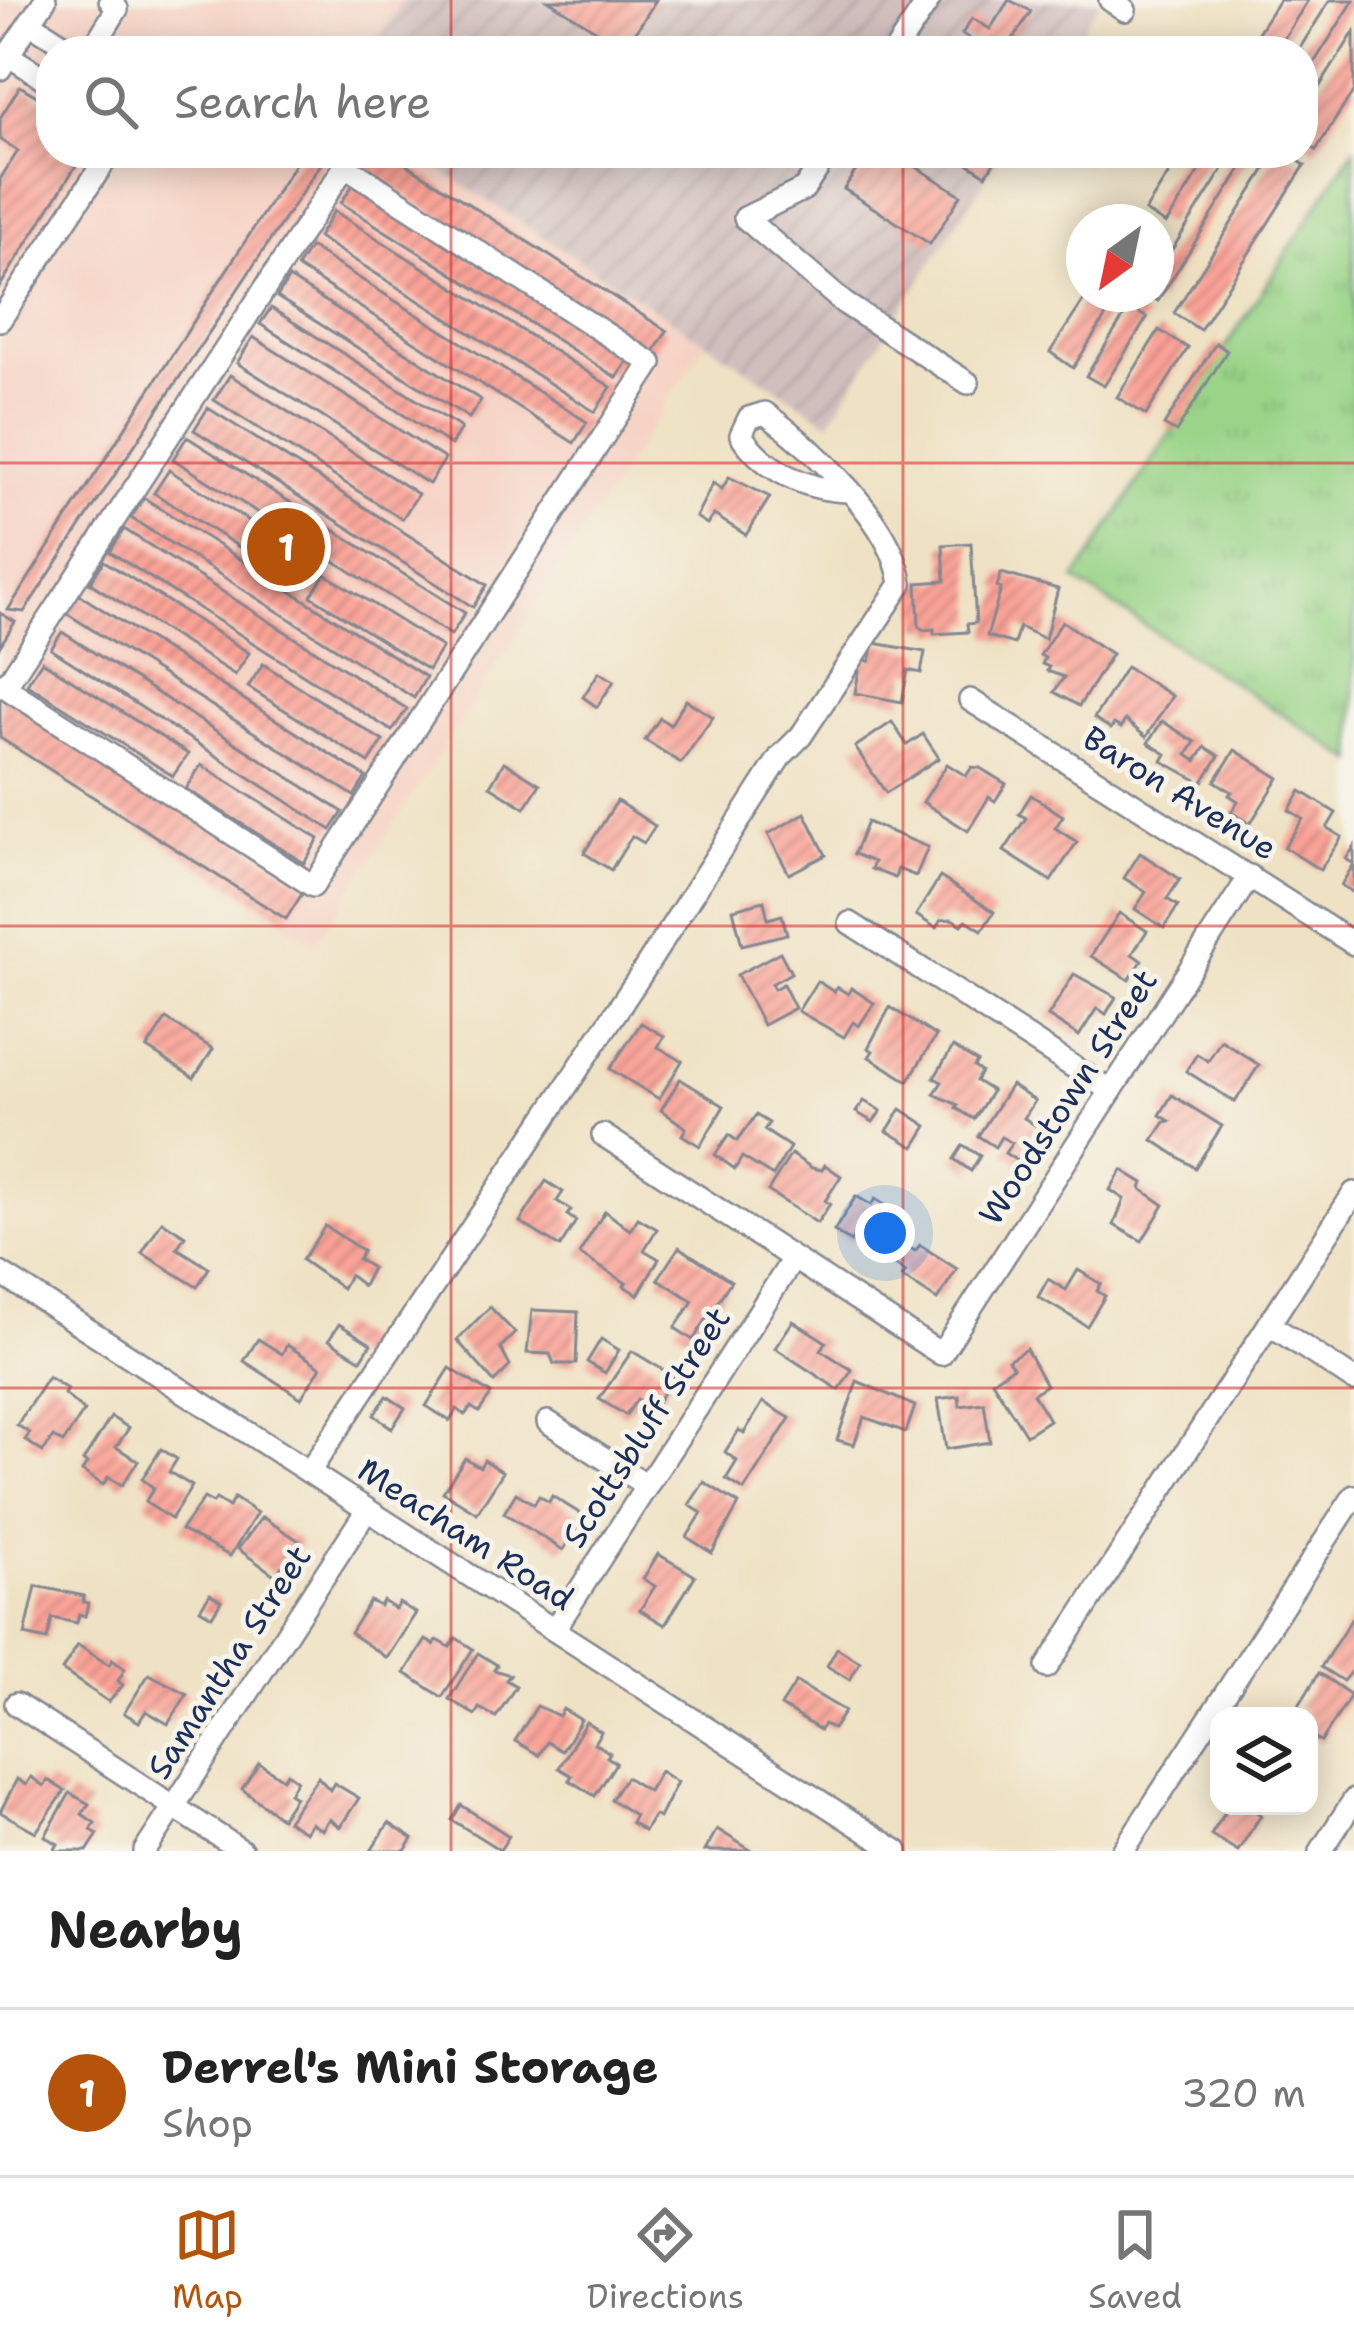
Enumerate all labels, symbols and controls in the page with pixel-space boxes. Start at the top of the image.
search box [36,36,1318,168]
icon: search [78,69,144,135]
text: Search here [174,72,431,132]
north arrow [1066,204,1174,312]
pin: 1 [247,502,325,592]
street label: Baron Avenue [1074,715,1286,871]
street label: Woodstown Street [968,960,1168,1234]
your location [855,1203,915,1263]
street label: Scottsbluff Street [551,1298,741,1556]
street label: Meacham Road [349,1447,583,1621]
street label: Samantha Street [137,1536,321,1788]
map controls [1210,1707,1318,1815]
button: layers [1210,1707,1318,1815]
text: Nearby [48,1895,243,1963]
text: Derrel's Mini Storage [162,2037,658,2097]
text: 1 [78,2067,96,2119]
text: 320 m [1181,2067,1306,2119]
text: Shop [162,2097,253,2149]
tab: Map [172,2202,243,2319]
tab: Directions [587,2202,744,2319]
tab: Saved [1088,2202,1182,2319]

